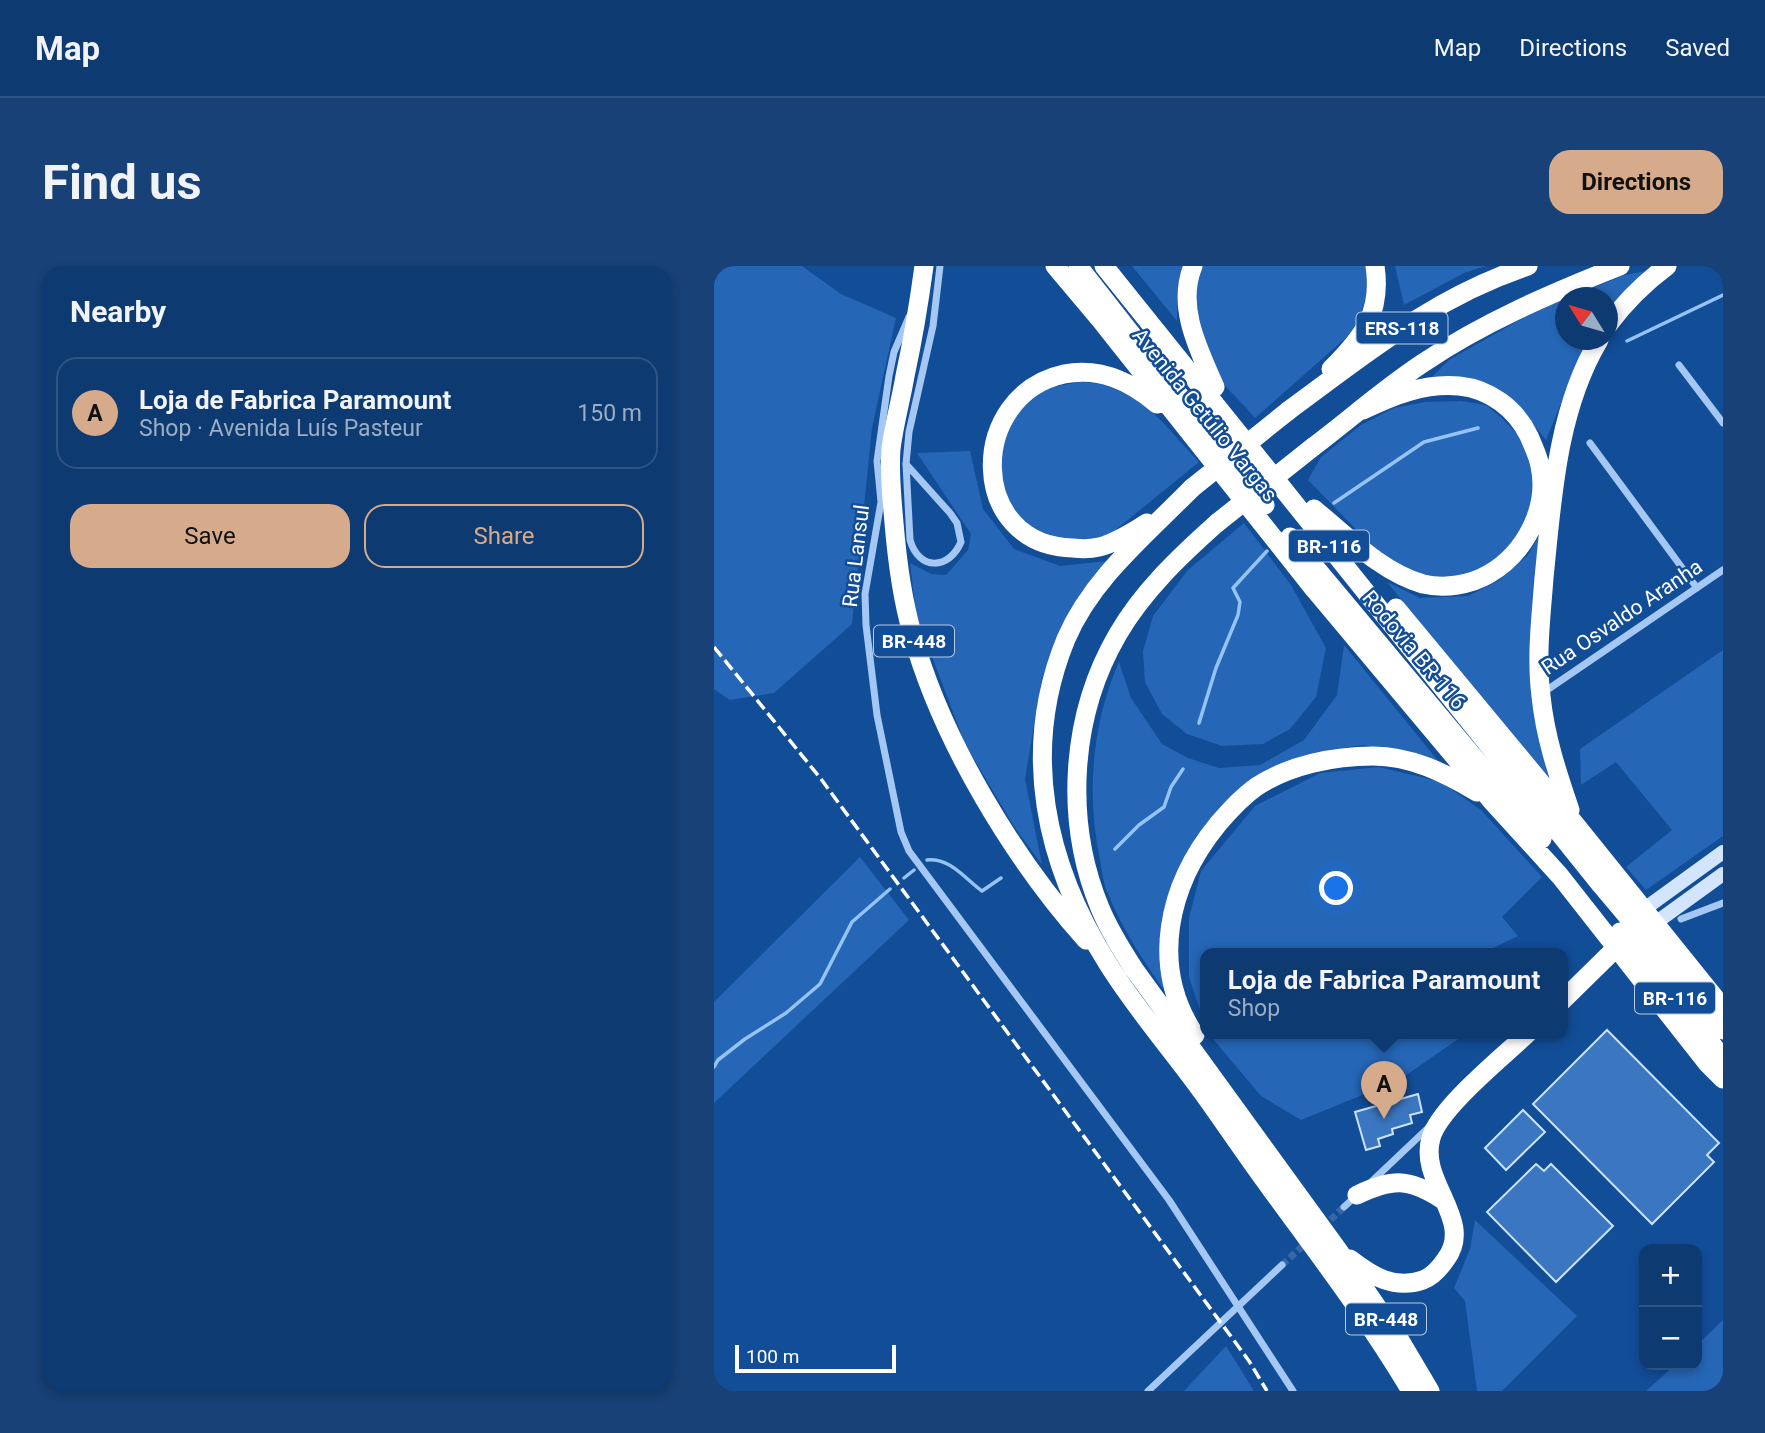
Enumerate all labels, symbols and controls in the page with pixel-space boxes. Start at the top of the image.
text: Map [35,29,100,68]
text: Map [1434,34,1481,62]
text: Directions [1519,34,1627,62]
text: Saved [1665,34,1730,62]
button: Directions [1549,150,1723,214]
text: Find us [42,154,202,211]
north arrow [1555,287,1618,350]
text: Nearby [70,294,166,329]
road number: ERS-118 [1356,312,1448,344]
street label: Avenida Getúlio Vargas [1128,323,1282,507]
text: Loja de Fabrica Paramount [139,385,451,415]
text: A [87,400,103,427]
text: 150 m [577,400,642,427]
text: Shop · Avenida Luís Pasteur [139,415,423,442]
street label: Rua Lansul [838,503,874,609]
button: Save [70,504,350,568]
button: Share [364,504,644,568]
road number: BR-116 [1289,530,1369,562]
street label: Rua Osvaldo Aranha [1537,554,1707,680]
street label: Rodovia BR-116 [1357,586,1471,714]
road number: BR-448 [874,626,954,656]
your location [1319,871,1353,905]
popup [1200,948,1568,1039]
text: Loja de Fabrica Paramount [1228,965,1540,995]
road number: BR-116 [1635,982,1715,1014]
text: Shop [1228,995,1280,1022]
pin: A [1361,1061,1407,1119]
map controls [1639,1244,1702,1370]
button: + [1639,1244,1702,1307]
road number: BR-448 [1346,1303,1426,1334]
button: − [1639,1307,1702,1370]
scale bar [735,1342,896,1374]
text: 100 m [746,1345,799,1368]

